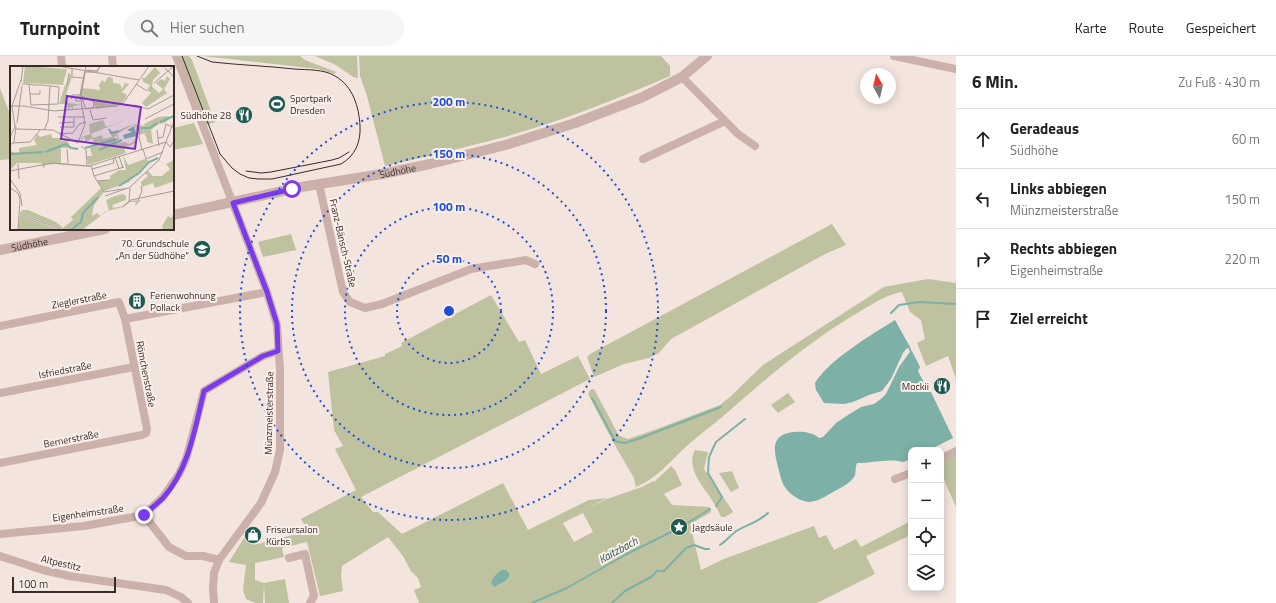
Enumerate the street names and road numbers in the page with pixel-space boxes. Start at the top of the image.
street label: Südhöhe [378,160,417,182]
street label: Franz-Bänsch-Straße [325,197,361,289]
street label: Südhöhe [10,233,49,255]
street label: Zieglerstraße [50,287,108,313]
street label: Römchenstraße [132,340,160,408]
street label: Isfriedstraße [37,358,93,382]
street label: Münzmeisterstraße [261,371,277,455]
street label: Bernerstraße [42,426,100,452]
street label: Eigenheimstraße [51,501,125,525]
street label: Altpestitz [40,551,83,575]

